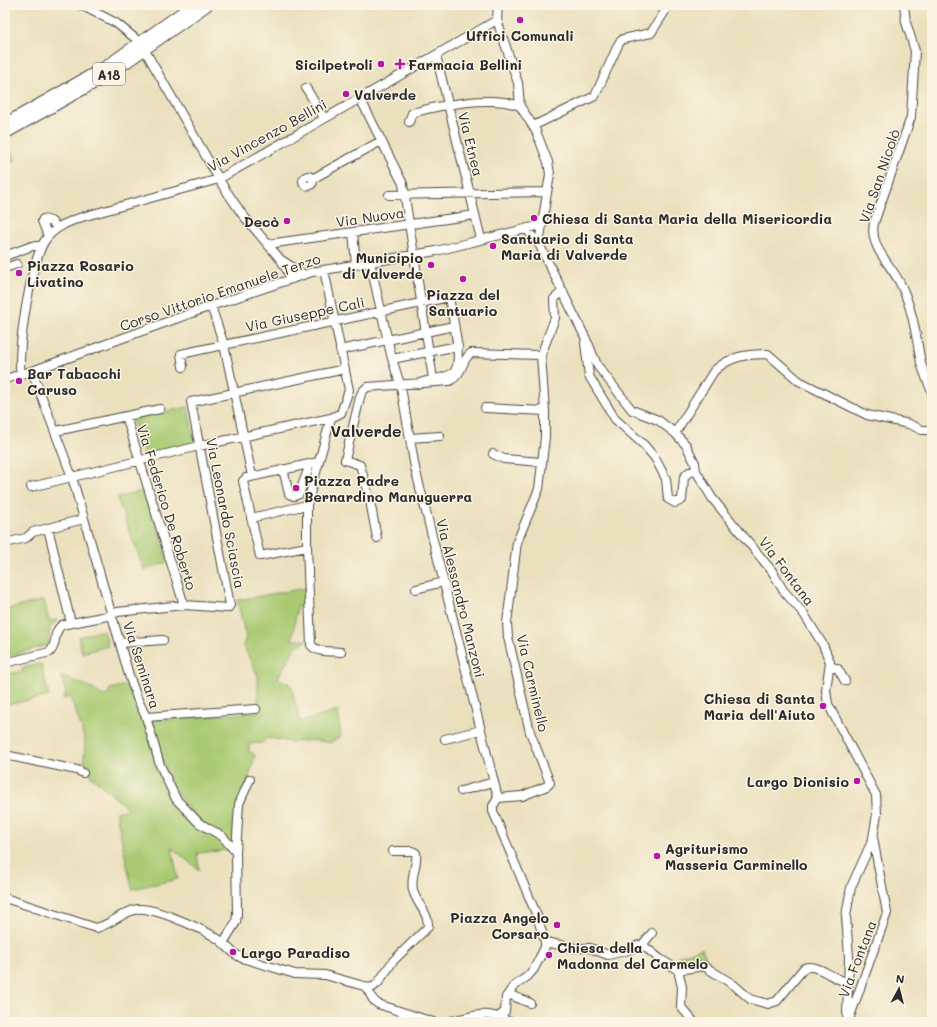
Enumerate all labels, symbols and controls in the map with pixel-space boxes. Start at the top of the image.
marker: Uffici Comunali [515,15,525,25]
place label: Uffici Comunali [466,26,574,45]
place label: Sicilpetroli [295,55,373,74]
place label: Farmacia Bellini [408,55,522,74]
marker: Sicilpetroli [376,59,386,69]
marker: Farmacia Bellini [395,59,405,69]
road number: A18 [93,63,125,85]
place label: Valverde [354,85,416,104]
marker: Valverde [341,89,351,99]
street label: Via Vincenzo Bellini [204,94,330,176]
street label: Via Etnea [454,110,488,178]
street label: Via San Nicolò [854,126,904,226]
street label: Via Nuova [335,203,405,231]
place label: Chiesa di Santa Maria della Misericordia [542,209,832,228]
place label: Decò [244,212,279,231]
marker: Chiesa di Santa Maria della Misericordia [529,213,539,223]
marker: Decò [282,216,292,226]
place label: Santuario di Santa Maria di Valverde [501,229,634,264]
marker: Santuario di Santa Maria di Valverde [488,241,498,251]
place label: Municipio di Valverde [342,248,423,283]
street label: Corso Vittorio Emanuele Terzo [117,249,323,335]
place label: Piazza Rosario Livatino [27,256,134,291]
marker: Municipio di Valverde [426,260,436,270]
marker: Piazza Rosario Livatino [14,268,24,278]
marker: Piazza del Santuario [458,274,468,284]
place label: Piazza del Santuario [426,285,500,320]
street label: Via Giuseppe Calì [244,292,366,336]
place label: Bar Tabacchi Caruso [27,364,121,399]
marker: Bar Tabacchi Caruso [14,376,24,386]
district label: Valverde [331,420,401,441]
street label: Via Federico De Roberto [133,422,201,592]
street label: Via Leonardo Sciascia [202,436,250,590]
place label: Piazza Padre Bernardino Manuguerra [304,471,472,506]
marker: Piazza Padre Bernardino Manuguerra [291,483,301,493]
street label: Via Alessandro Manzoni [432,517,490,679]
street label: Via Fontana [755,533,819,609]
street label: Via Seminara [119,619,165,711]
street label: Via Carminello [513,632,553,734]
place label: Chiesa di Santa Maria dell'Aiuto [704,689,815,724]
marker: Chiesa di Santa Maria dell'Aiuto [818,701,828,711]
place label: Largo Dionisio [747,772,849,791]
marker: Largo Dionisio [852,776,862,786]
place label: Agriturismo Masseria Carminello [665,839,808,874]
marker: Agriturismo Masseria Carminello [652,851,662,861]
place label: Piazza Angelo Corsaro [450,908,550,943]
street label: Via Fontana [833,917,881,1001]
marker: Piazza Angelo Corsaro [552,920,562,930]
place label: Chiesa della Madonna del Carmelo [557,938,709,973]
place label: Largo Paradiso [241,943,351,962]
marker: Largo Paradiso [228,947,238,957]
marker: Chiesa della Madonna del Carmelo [544,950,554,960]
north arrow [879,969,919,1009]
text: N [895,971,905,987]

